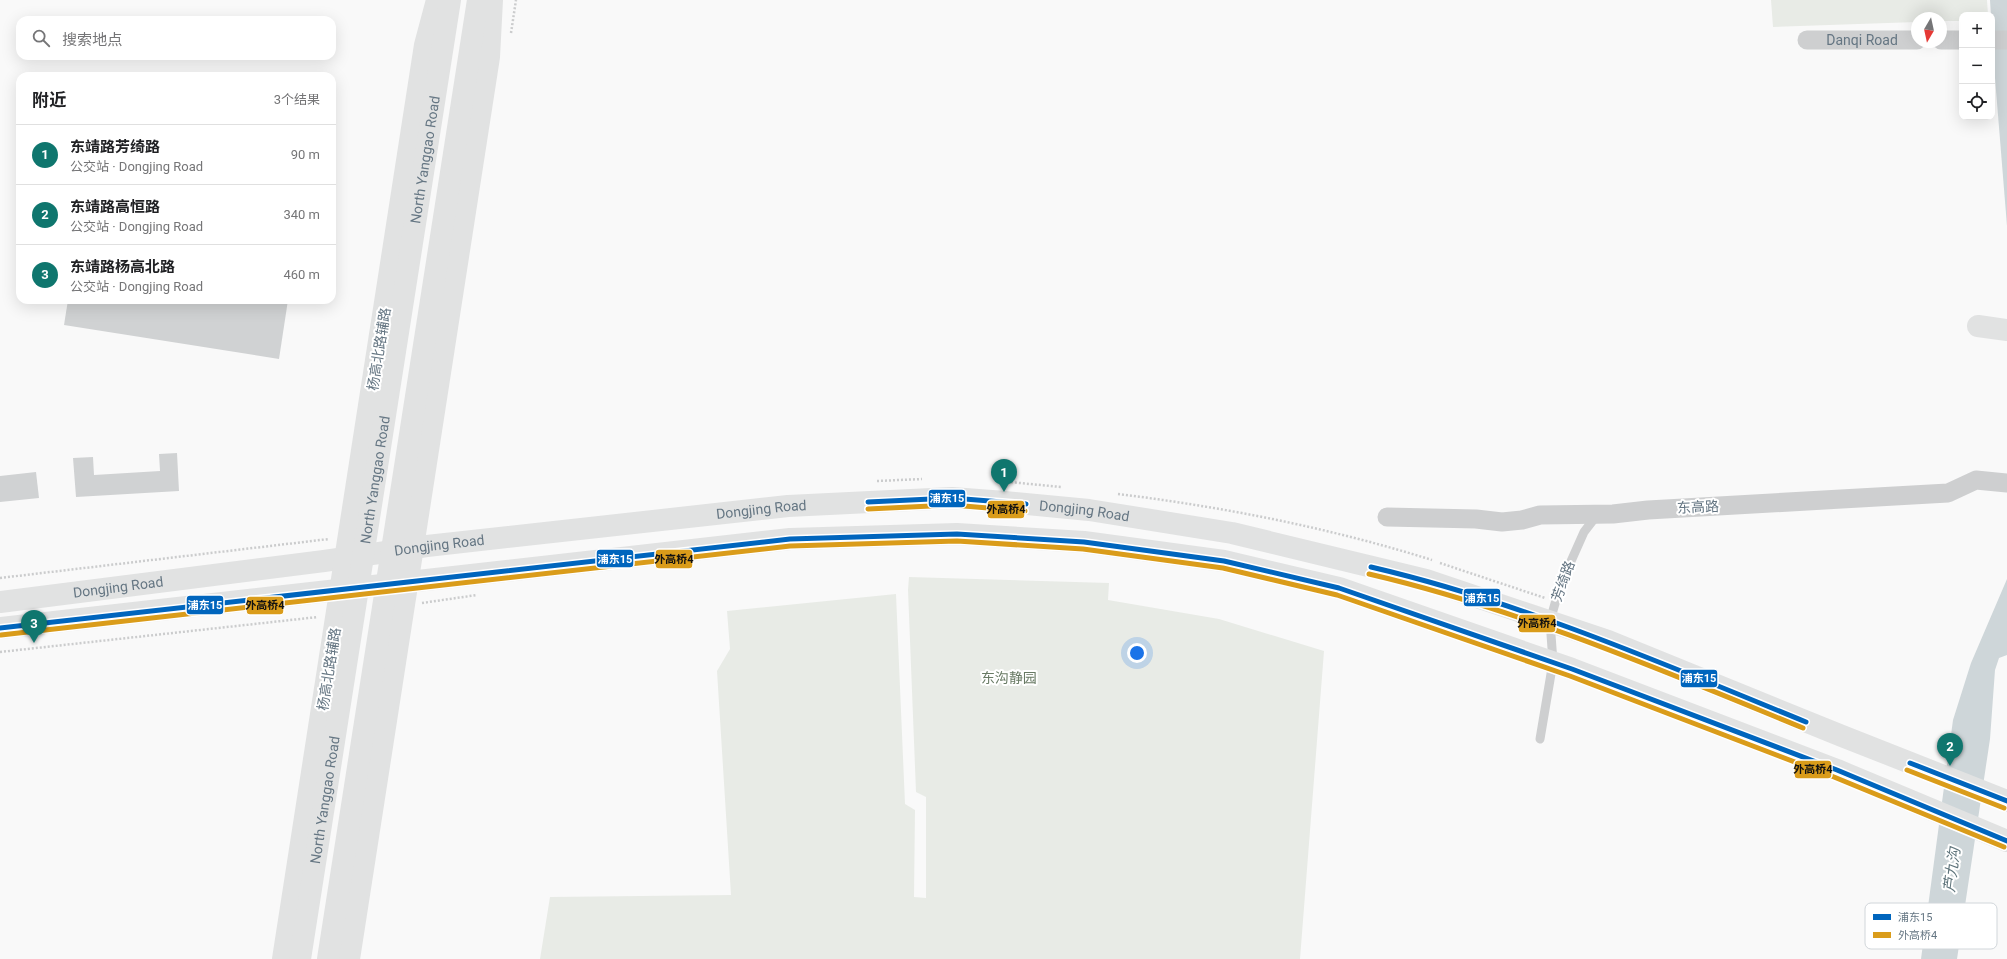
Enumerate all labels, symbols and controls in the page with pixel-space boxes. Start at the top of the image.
north arrow [1911,12,1947,48]
map controls [1959,12,1995,120]
button: + [1959,12,1995,48]
search box [16,16,336,60]
icon: search [30,27,52,49]
text: 搜索地点 [62,31,122,49]
street label: Danqi Road [1826,32,1898,48]
button: − [1959,48,1995,84]
button: locate [1959,84,1995,120]
text: 附近 [32,90,66,110]
text: 3个结果 [274,92,320,107]
street label: North Yanggao Road [407,95,443,225]
text: 东靖路芳绮路 [70,138,160,156]
text: 1 [41,147,49,162]
text: 90 m [291,147,320,162]
text: 公交站 · Dongjing Road [70,159,203,174]
text: 东靖路高恒路 [70,198,160,216]
text: 2 [41,207,49,222]
text: 340 m [283,207,320,222]
text: 公交站 · Dongjing Road [70,219,203,234]
text: 东靖路杨高北路 [70,258,175,276]
text: 3 [41,267,49,282]
text: 460 m [283,267,320,282]
text: 公交站 · Dongjing Road [70,279,203,294]
street label: 杨高北路辅路 [365,306,393,392]
street label: North Yanggao Road [357,415,393,545]
pin: 1 [991,459,1017,492]
line badge: 浦东15 [928,489,966,508]
text: 浦东15 [930,492,964,505]
street label: Dongjing Road [715,497,807,522]
street label: Dongjing Road [1038,497,1131,524]
street label: 东高路 [1677,498,1719,516]
line badge: 外高桥4 [987,500,1025,519]
text: 外高桥4 [986,503,1026,516]
street label: Dongjing Road [393,532,485,559]
line badge: 浦东15 [596,549,634,568]
line badge: 外高桥4 [655,549,693,569]
text: 浦东15 [598,553,632,566]
text: 外高桥4 [654,553,694,566]
street label: 芳绮路 [1548,559,1578,603]
street label: Dongjing Road [72,573,164,601]
line badge: 浦东15 [1463,588,1501,607]
text: 浦东15 [1465,592,1499,605]
line badge: 浦东15 [186,595,224,615]
line badge: 外高桥4 [246,596,284,615]
text: 浦东15 [188,599,222,612]
text: 外高桥4 [245,599,285,612]
pin: 3 [21,610,47,643]
line badge: 外高桥4 [1518,614,1556,633]
text: 外高桥4 [1517,617,1557,630]
street label: 杨高北路辅路 [315,626,343,712]
your location [1127,643,1147,663]
line badge: 浦东15 [1680,669,1718,688]
park label: 东沟静园 [981,670,1037,686]
text: 浦东15 [1682,672,1716,685]
pin: 2 [1937,733,1963,766]
street label: North Yanggao Road [307,735,343,865]
line badge: 外高桥4 [1794,760,1832,779]
text: 外高桥4 [1793,763,1833,776]
water label: 芦九沟 [1940,845,1964,893]
legend [1865,903,1997,949]
text: 浦东15 [1898,911,1932,924]
text: 外高桥4 [1898,929,1937,942]

